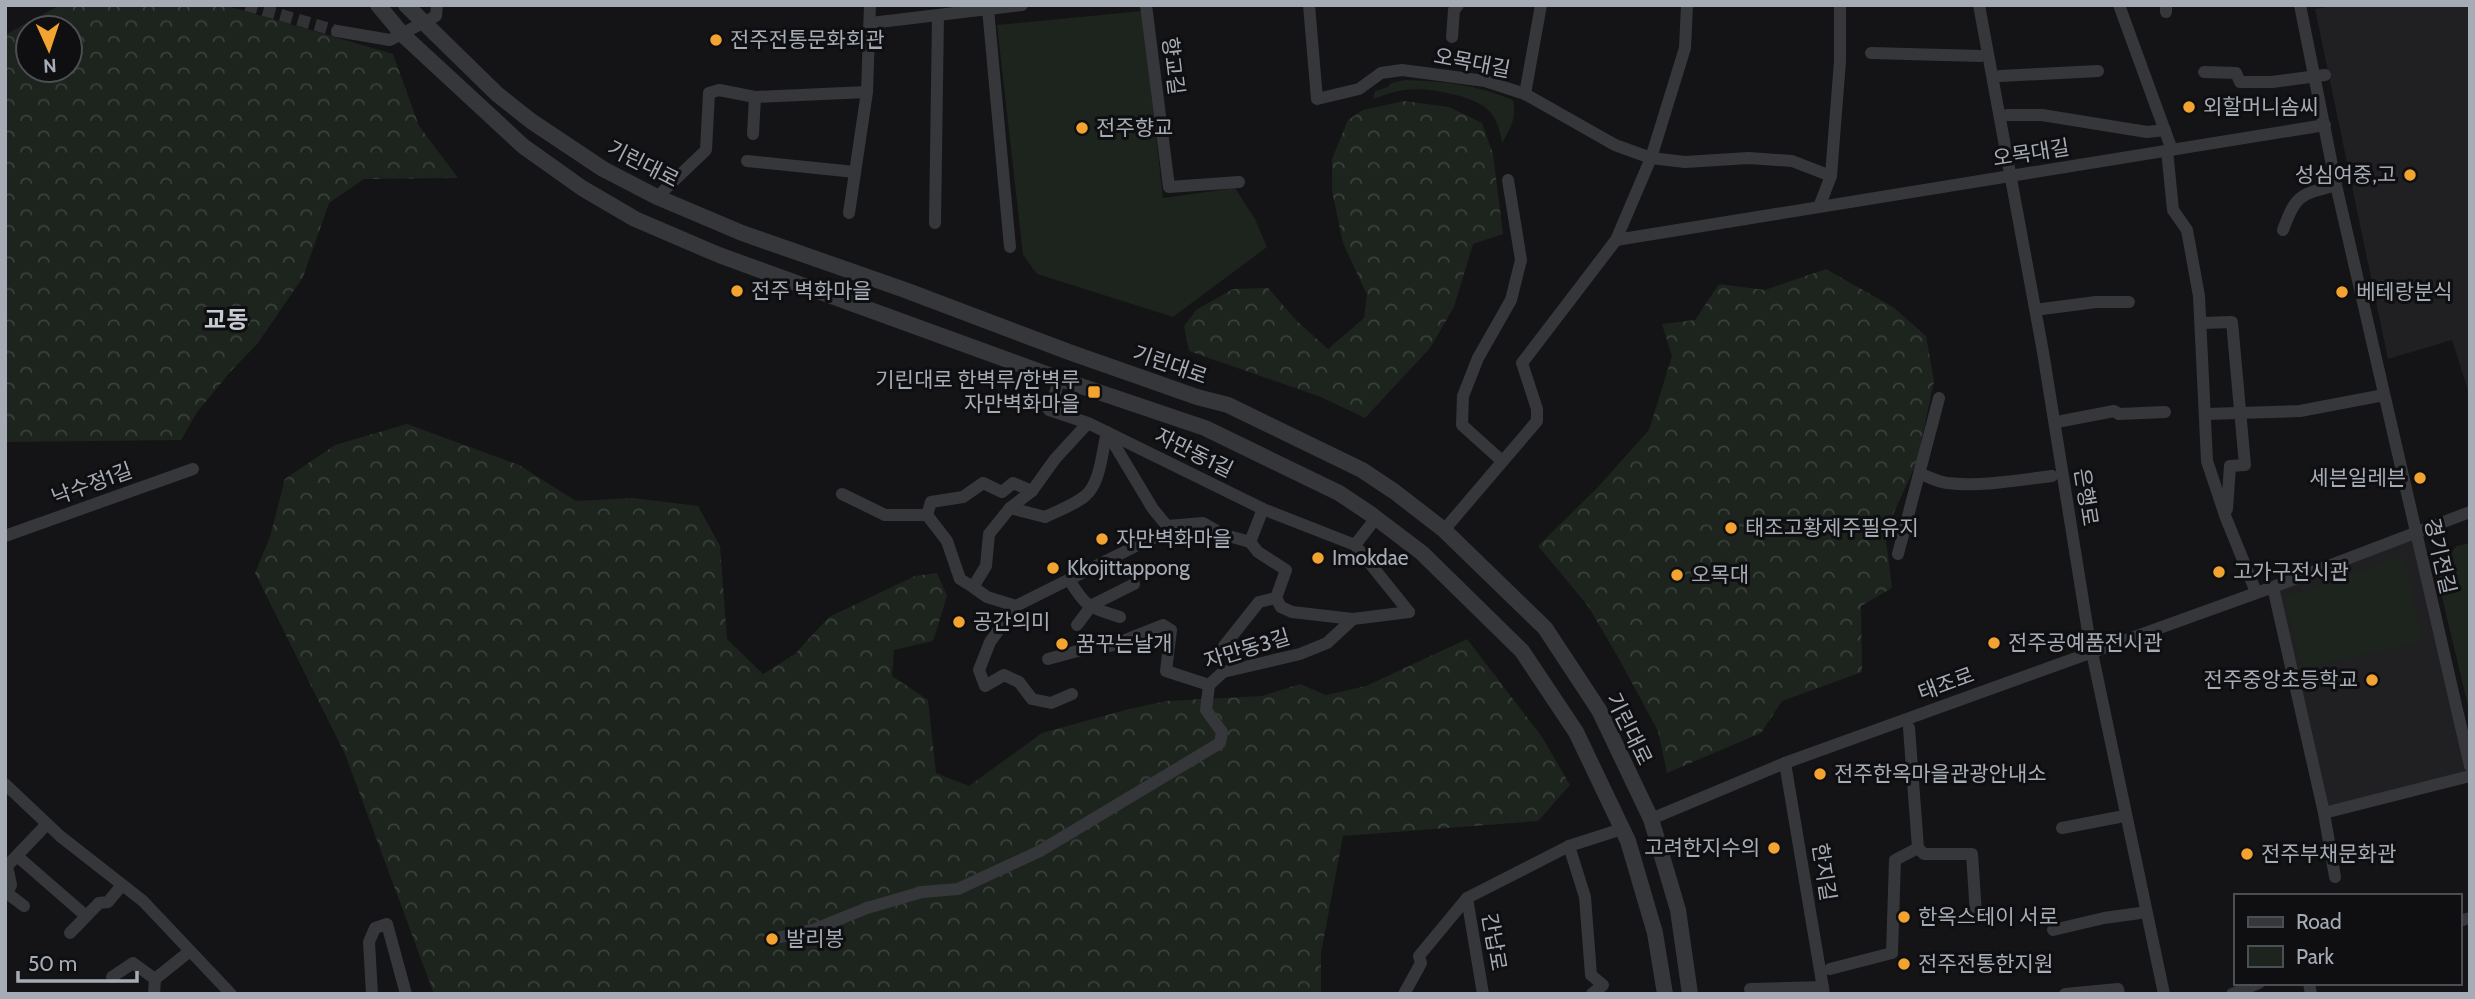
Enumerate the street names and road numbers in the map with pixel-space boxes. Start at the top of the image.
street label: 향교길 [1158,36,1189,96]
street label: 오목대길 [1432,43,1512,82]
street label: 오목대길 [1991,134,2071,171]
street label: 기린대로 [603,135,683,192]
street label: 기린대로 [1130,340,1211,389]
street label: 자만동1길 [1151,423,1238,482]
street label: 낙수정1길 [48,457,136,510]
street label: 은행로 [2070,466,2103,528]
street label: 경기전길 [2420,515,2461,596]
street label: 자만동3길 [1201,624,1293,673]
street label: 태조로 [1914,662,1977,705]
street label: 기린대로 [1601,689,1658,769]
street label: 한지길 [1808,841,1841,903]
street label: 간납로 [1477,911,1512,973]

